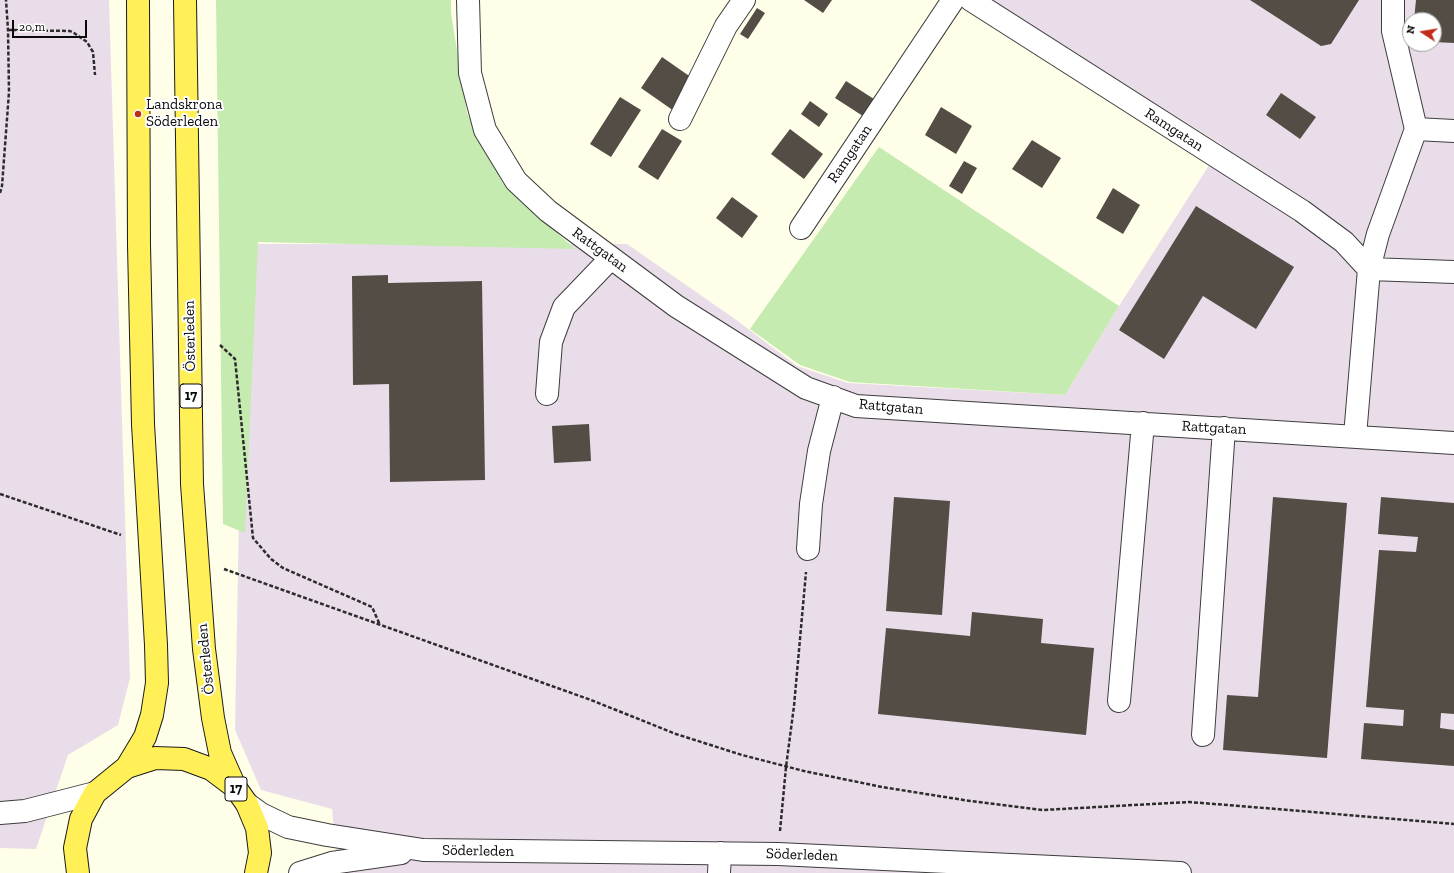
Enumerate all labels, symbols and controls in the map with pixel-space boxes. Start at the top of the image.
scale bar [14,12,89,38]
north arrow [1402,12,1442,52]
text: 20 m [19,20,45,34]
text: N [1404,24,1418,35]
place label: Landskrona Söderleden [146,96,222,131]
street label: Ramgatan [1141,104,1207,156]
marker: Landskrona Söderleden [133,109,143,119]
street label: Ramgatan [824,121,876,187]
street label: Rattgatan [569,224,631,276]
street label: Österleden [180,300,200,372]
road number: 17 [180,384,202,408]
street label: Rattgatan [858,395,924,419]
street label: Rattgatan [1181,417,1247,439]
street label: Österleden [193,623,219,695]
road number: 17 [225,777,247,801]
street label: Söderleden [442,841,514,861]
street label: Söderleden [766,845,838,865]

